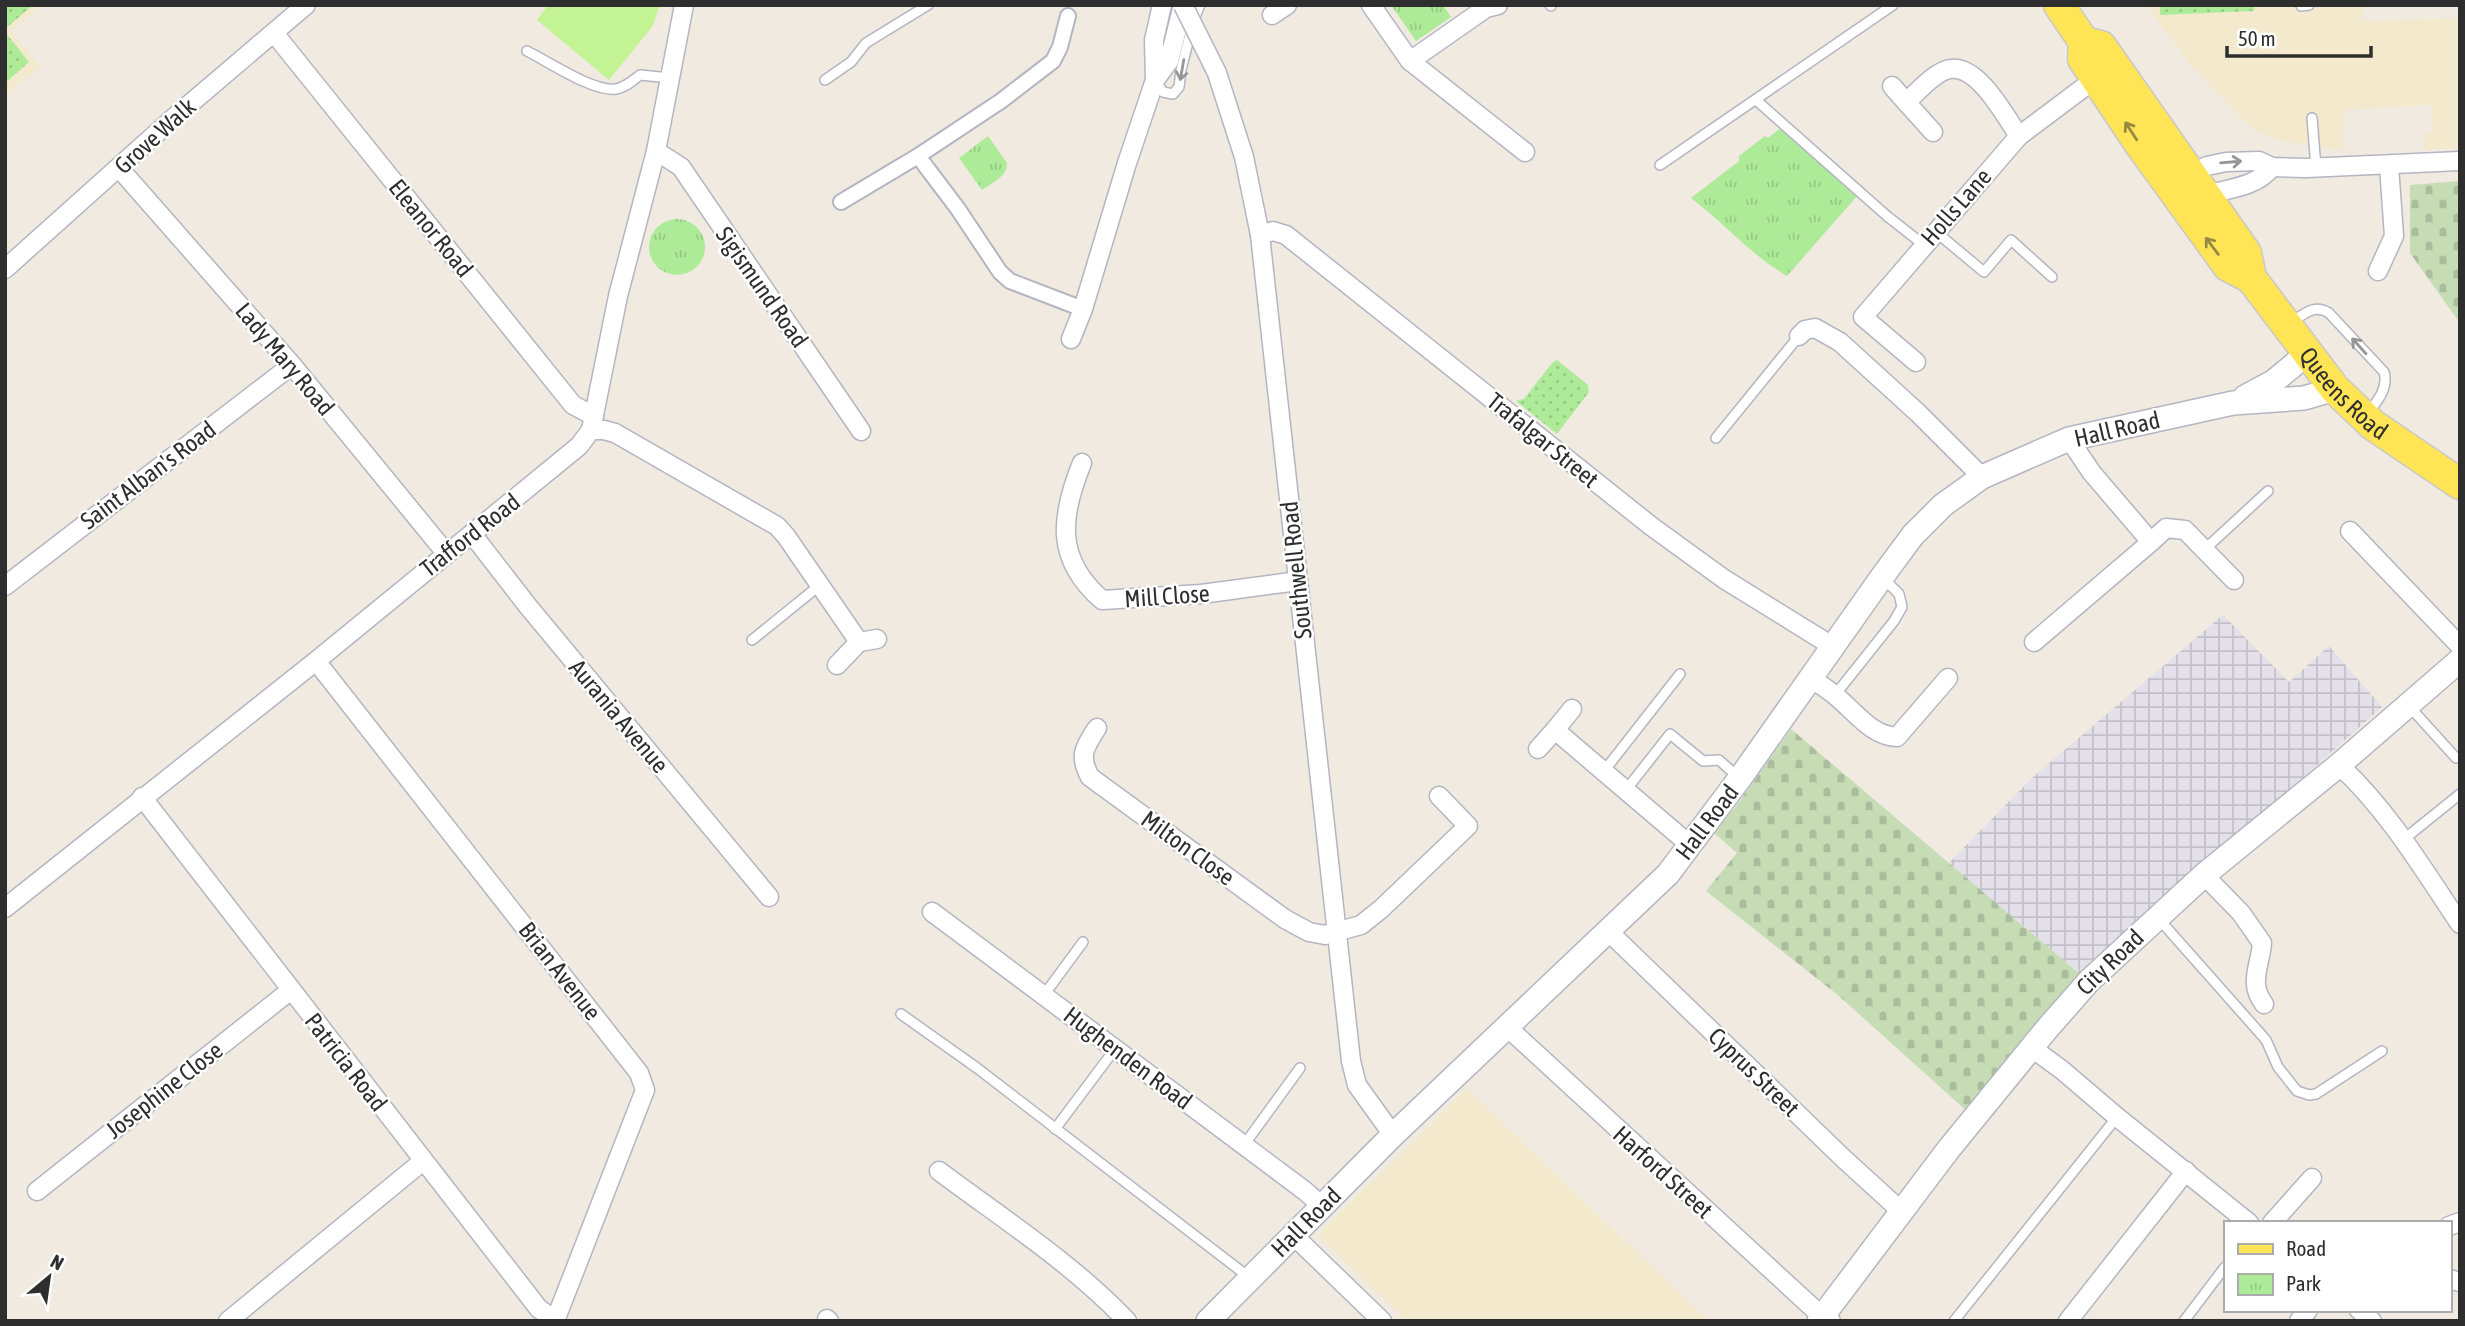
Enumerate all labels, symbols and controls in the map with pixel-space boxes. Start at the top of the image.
scale bar [2227,14,2370,58]
text: 50 m [2238,26,2276,50]
one-way arrow [1175,58,1188,80]
street label: Grove Walk [109,92,201,179]
one-way arrow [2123,122,2138,141]
one-way arrow [2220,155,2242,168]
street label: Holls Lane [1915,163,1997,251]
street label: Eleanor Road [384,174,478,282]
street label: Sigismund Road [711,222,813,352]
one-way arrow [2205,237,2220,256]
street label: Lady Mary Road [230,297,340,421]
one-way arrow [2351,337,2367,355]
street label: Queens Road [2295,342,2393,445]
street label: Trafalgar Street [1482,387,1604,493]
street label: Hall Road [2072,406,2162,452]
street label: Saint Alban's Road [75,415,221,535]
street label: Trafford Road [415,488,525,582]
street label: Southwell Road [1275,500,1317,640]
street label: Mill Close [1124,580,1210,612]
street label: Aurania Avenue [564,654,674,778]
street label: Hall Road [1670,779,1744,865]
street label: Milton Close [1136,805,1240,891]
street label: Brian Avenue [513,917,607,1025]
street label: City Road [2071,924,2149,1000]
street label: Hughenden Road [1059,1001,1197,1115]
street label: Patricia Road [299,1008,393,1116]
street label: Cyprus Street [1703,1022,1805,1122]
street label: Josephine Close [100,1036,228,1144]
street label: Harford Street [1608,1120,1718,1224]
street label: Hall Road [1266,1182,1346,1262]
legend [2224,1221,2451,1312]
text: Road [2286,1236,2326,1260]
north arrow [14,1242,84,1312]
text: N [47,1250,67,1274]
text: Park [2286,1271,2321,1295]

